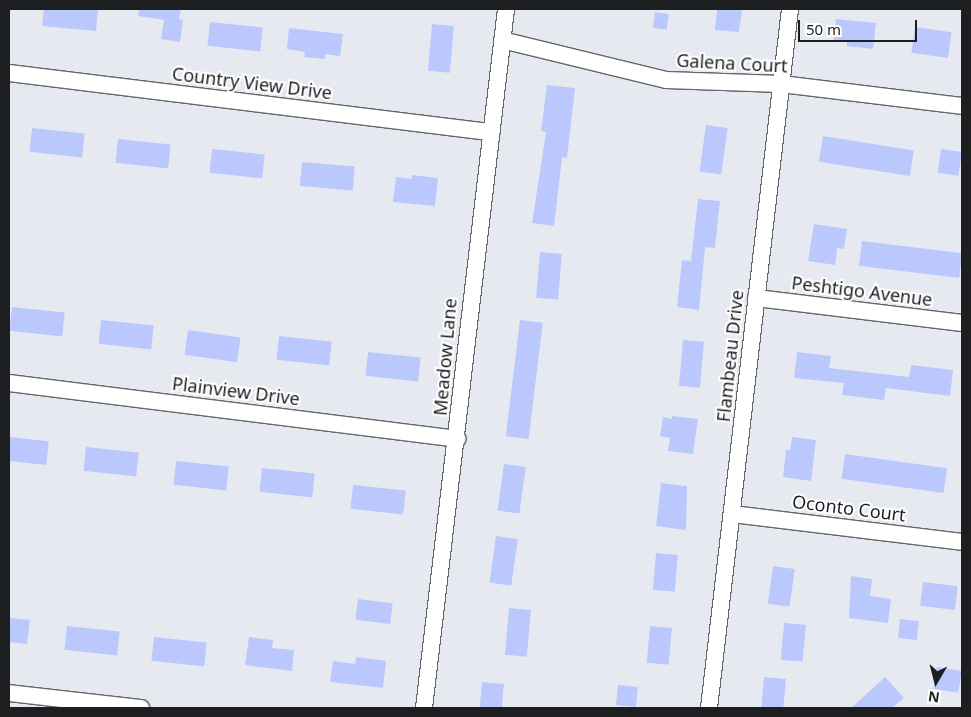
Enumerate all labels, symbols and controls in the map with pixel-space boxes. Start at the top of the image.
scale bar [801,10,920,42]
text: 50 m [806,19,841,39]
street label: Galena Court [676,49,788,77]
street label: Country View Drive [171,62,333,104]
street label: Peshtigo Avenue [790,272,934,310]
street label: Flambeau Drive [712,289,748,423]
street label: Meadow Lane [429,297,461,417]
street label: Plainview Drive [171,372,301,410]
street label: Oconto Court [791,490,907,526]
north arrow [911,657,961,707]
text: N [927,687,941,708]

